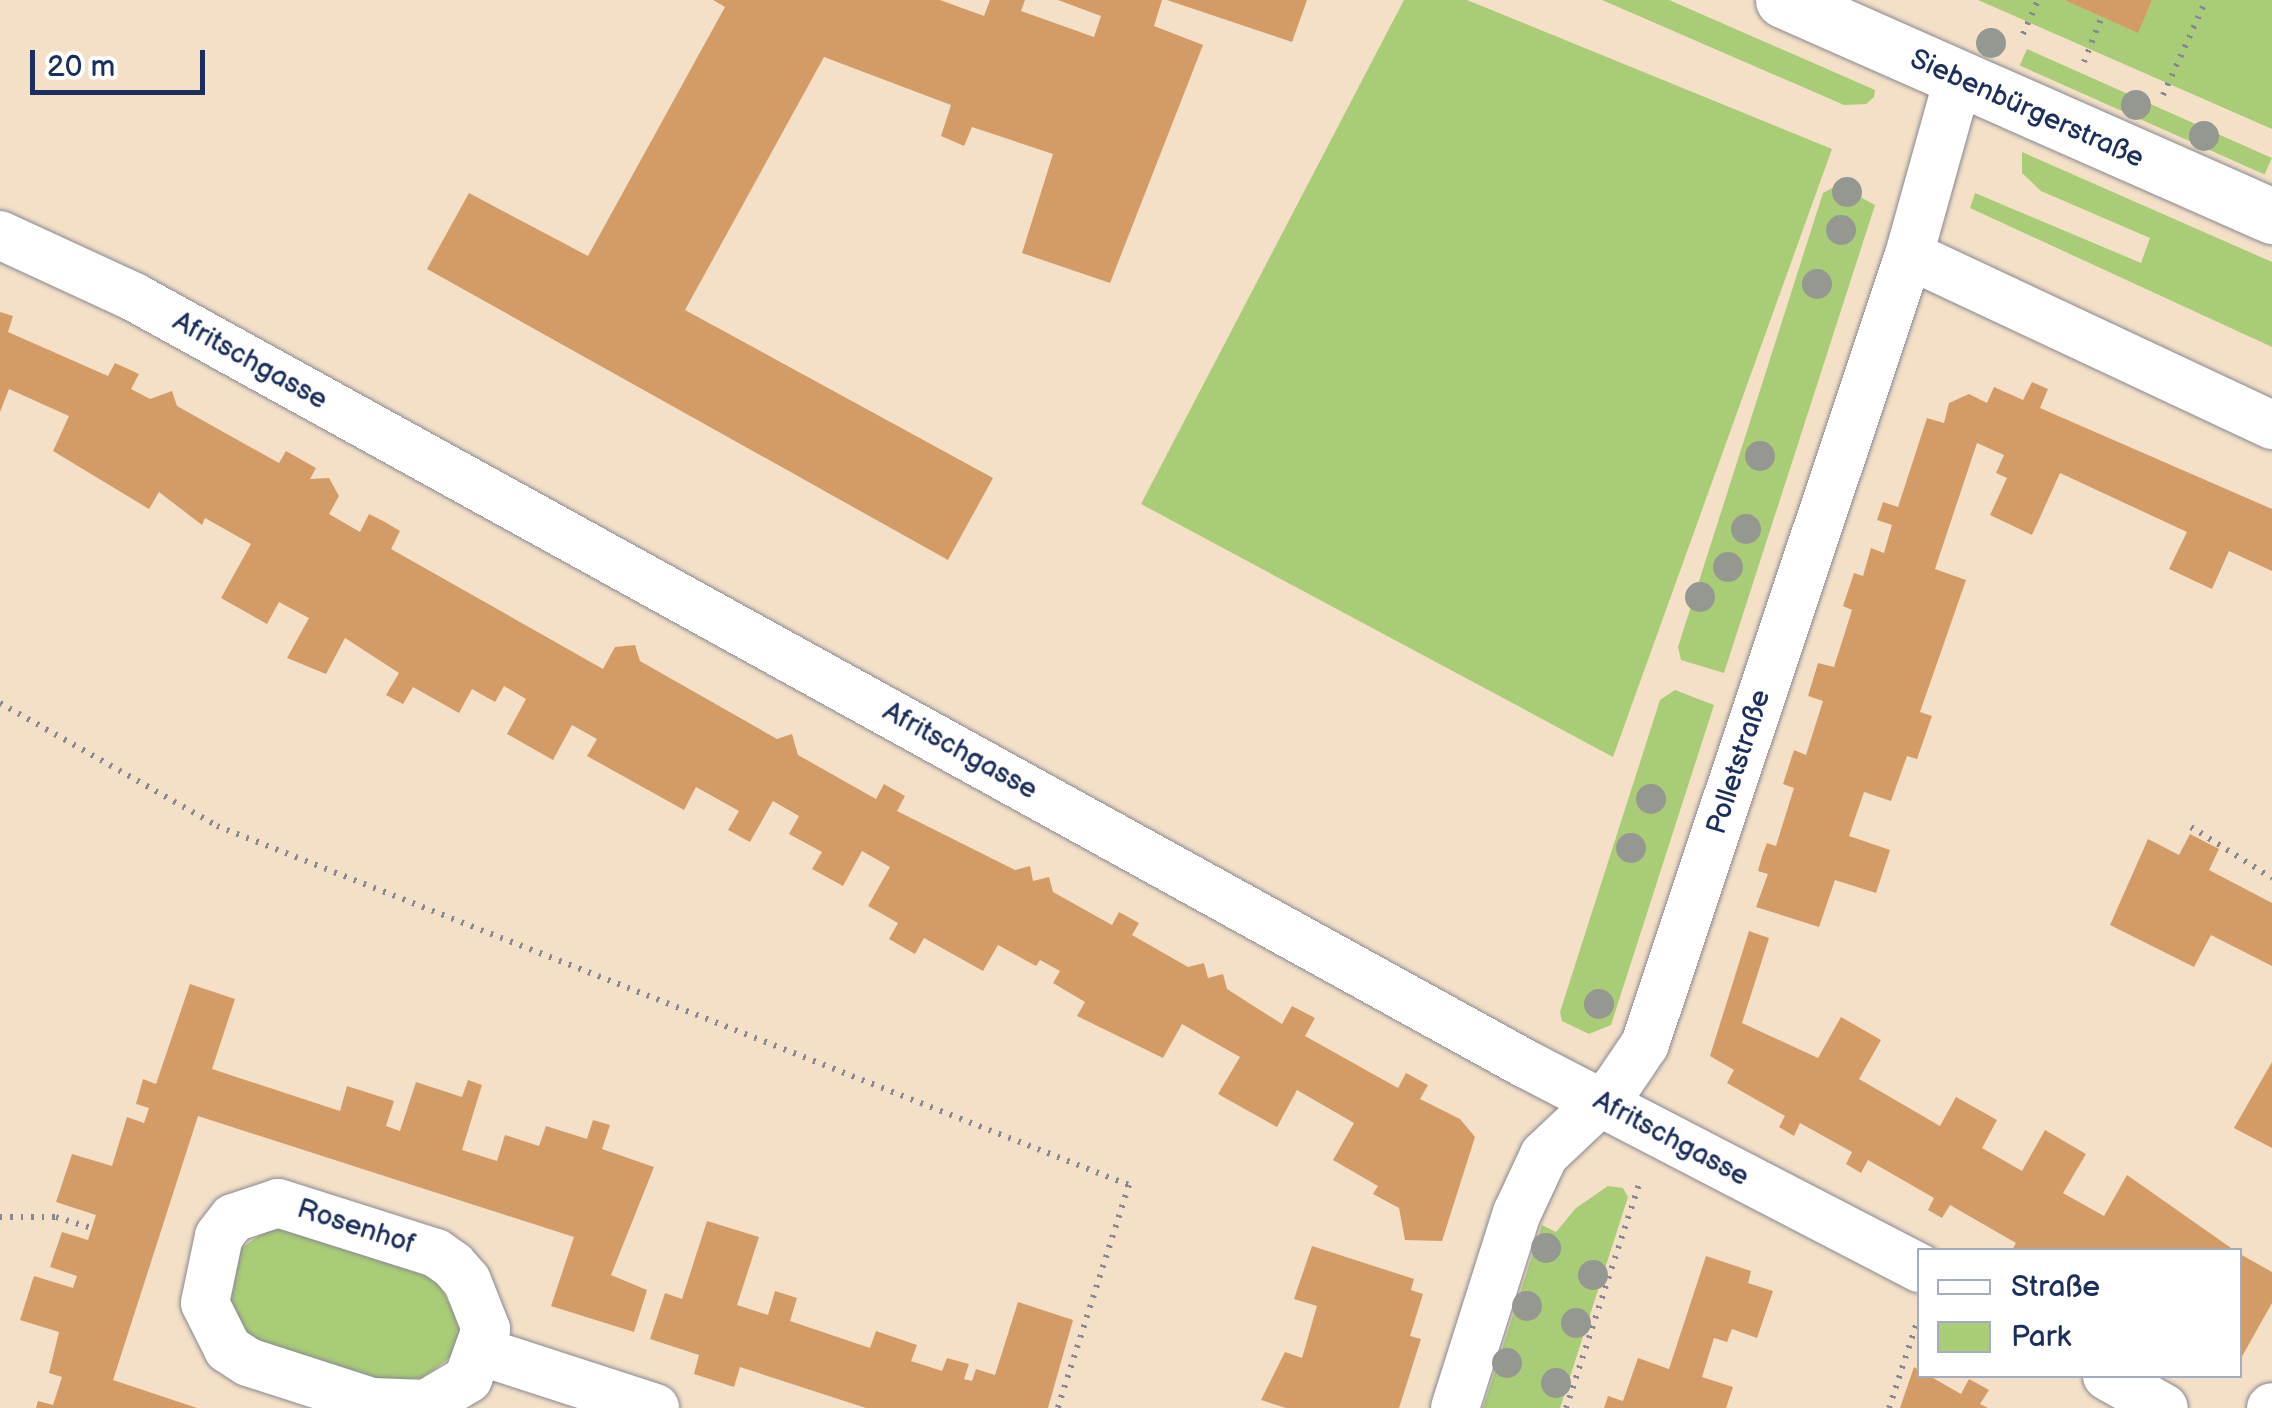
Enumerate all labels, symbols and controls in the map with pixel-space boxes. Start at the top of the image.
scale bar [35,30,210,92]
street label: Siebenbürgerstraße [1905,42,2149,176]
text: 20 m [47,49,115,85]
street label: Afritschgasse [167,305,333,417]
street label: Polletstraße [1700,686,1778,838]
street label: Afritschgasse [877,695,1043,807]
street label: Afritschgasse [1587,1084,1755,1194]
street label: Rosenhof [293,1192,419,1262]
legend [1917,1248,2242,1378]
text: Straße [2011,1269,2100,1305]
text: Park [2011,1319,2071,1355]

